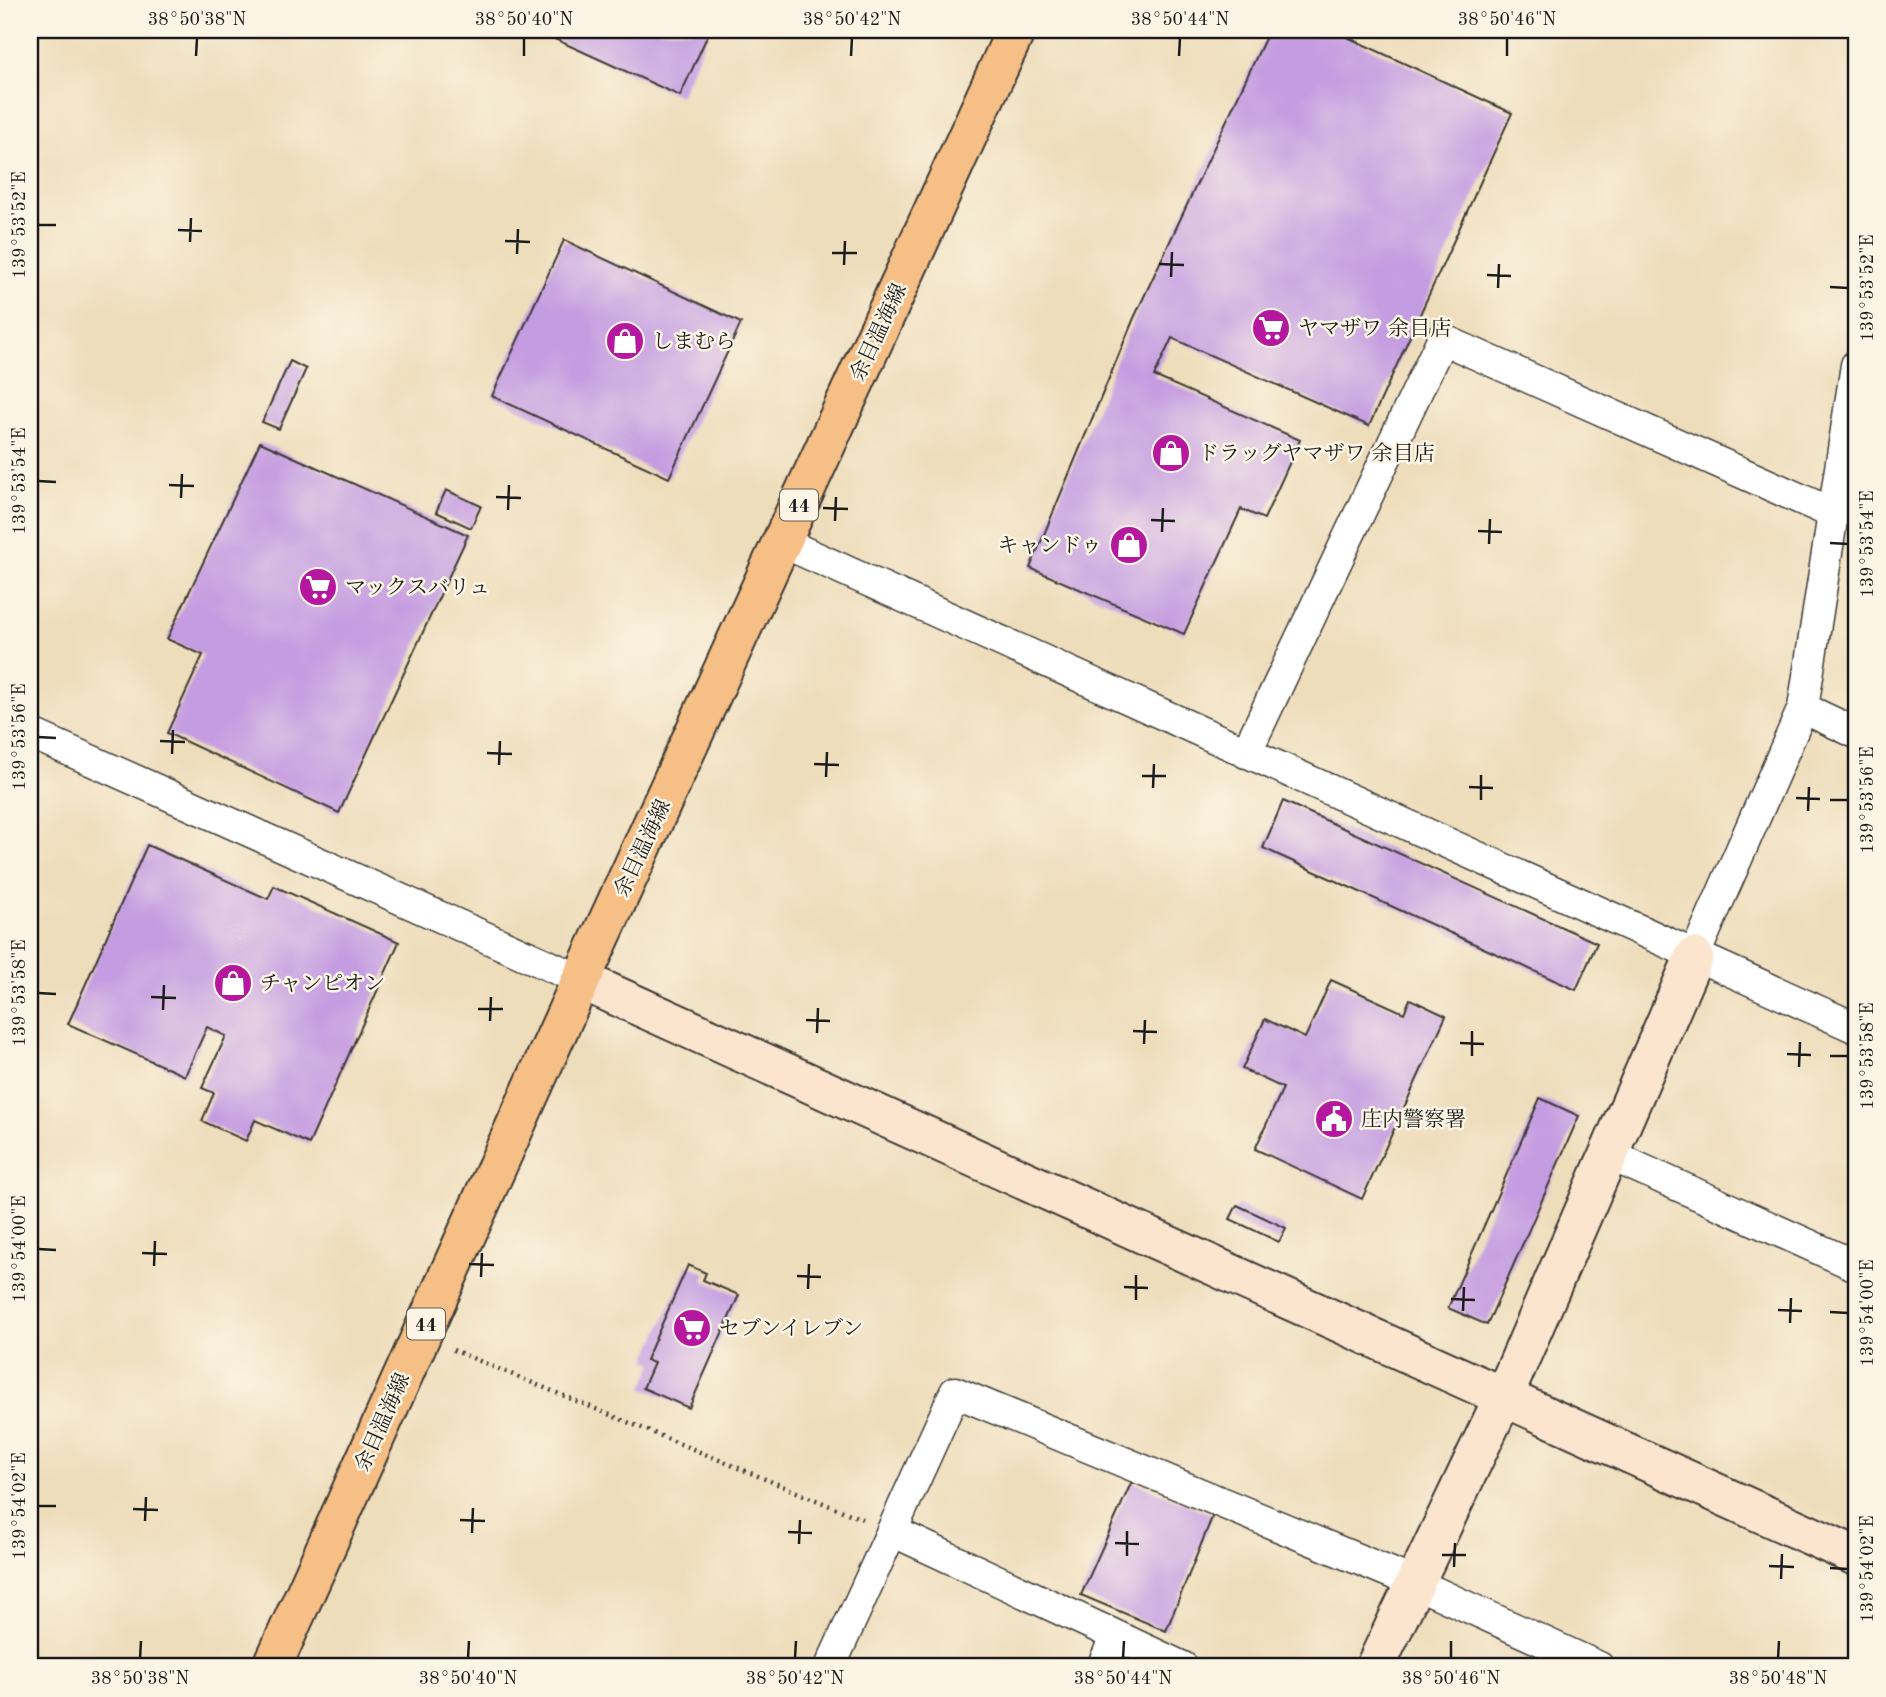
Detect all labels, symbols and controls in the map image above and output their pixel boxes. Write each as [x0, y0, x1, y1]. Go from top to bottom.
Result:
text: 38°50'38"N [148, 11, 246, 29]
text: 38°50'40"N [475, 11, 573, 29]
text: 38°50'42"N [803, 11, 901, 29]
text: 38°50'44"N [1131, 11, 1229, 29]
text: 38°50'46"N [1458, 11, 1556, 29]
text: 139°53'52"E [11, 171, 29, 279]
text: 139°53'52"E [1859, 234, 1877, 342]
street label: 余目温海線 [846, 280, 911, 385]
supermarket icon: ヤマザワ 余目店 [1250, 307, 1292, 349]
place label: ヤマザワ 余目店 [1298, 317, 1451, 340]
shop icon: しまむら [604, 320, 646, 362]
place label: しまむら [652, 331, 736, 353]
text: 139°53'54"E [11, 427, 29, 535]
shop icon: ドラッグヤマザワ 余目店 [1150, 432, 1192, 474]
place label: ドラッグヤマザワ 余目店 [1198, 442, 1434, 465]
road number: 44 [780, 490, 818, 520]
text: 139°53'54"E [1859, 490, 1877, 598]
shop icon: キャンドゥ [1108, 524, 1150, 566]
place label: キャンドゥ [998, 536, 1102, 557]
supermarket icon: マックスバリュ [297, 566, 339, 608]
place label: マックスバリュ [345, 577, 490, 599]
text: 139°53'56"E [11, 683, 29, 791]
text: 139°53'56"E [1859, 746, 1877, 854]
street label: 余目温海線 [610, 796, 675, 901]
text: 139°53'58"E [11, 939, 29, 1047]
shop icon: チャンピオン [212, 962, 254, 1004]
place label: チャンピオン [260, 973, 385, 995]
text: 139°53'58"E [1859, 1002, 1877, 1110]
public building icon: 庄内警察署 [1313, 1098, 1355, 1140]
place label: 庄内警察署 [1361, 1108, 1466, 1131]
text: 139°54'00"E [11, 1195, 29, 1303]
text: 139°54'00"E [1859, 1259, 1877, 1367]
supermarket icon: セブンイレブン [671, 1307, 713, 1349]
road number: 44 [407, 1308, 445, 1340]
place label: セブンイレブン [719, 1317, 863, 1340]
street label: 余目温海線 [351, 1370, 414, 1475]
text: 139°54'02"E [11, 1452, 29, 1560]
text: 139°54'02"E [1859, 1515, 1877, 1623]
text: 38°50'38"N [91, 1670, 189, 1688]
text: 38°50'40"N [419, 1670, 517, 1688]
text: 38°50'42"N [746, 1670, 844, 1688]
text: 38°50'44"N [1074, 1670, 1172, 1688]
text: 38°50'46"N [1402, 1670, 1500, 1688]
text: 38°50'48"N [1729, 1670, 1827, 1688]

